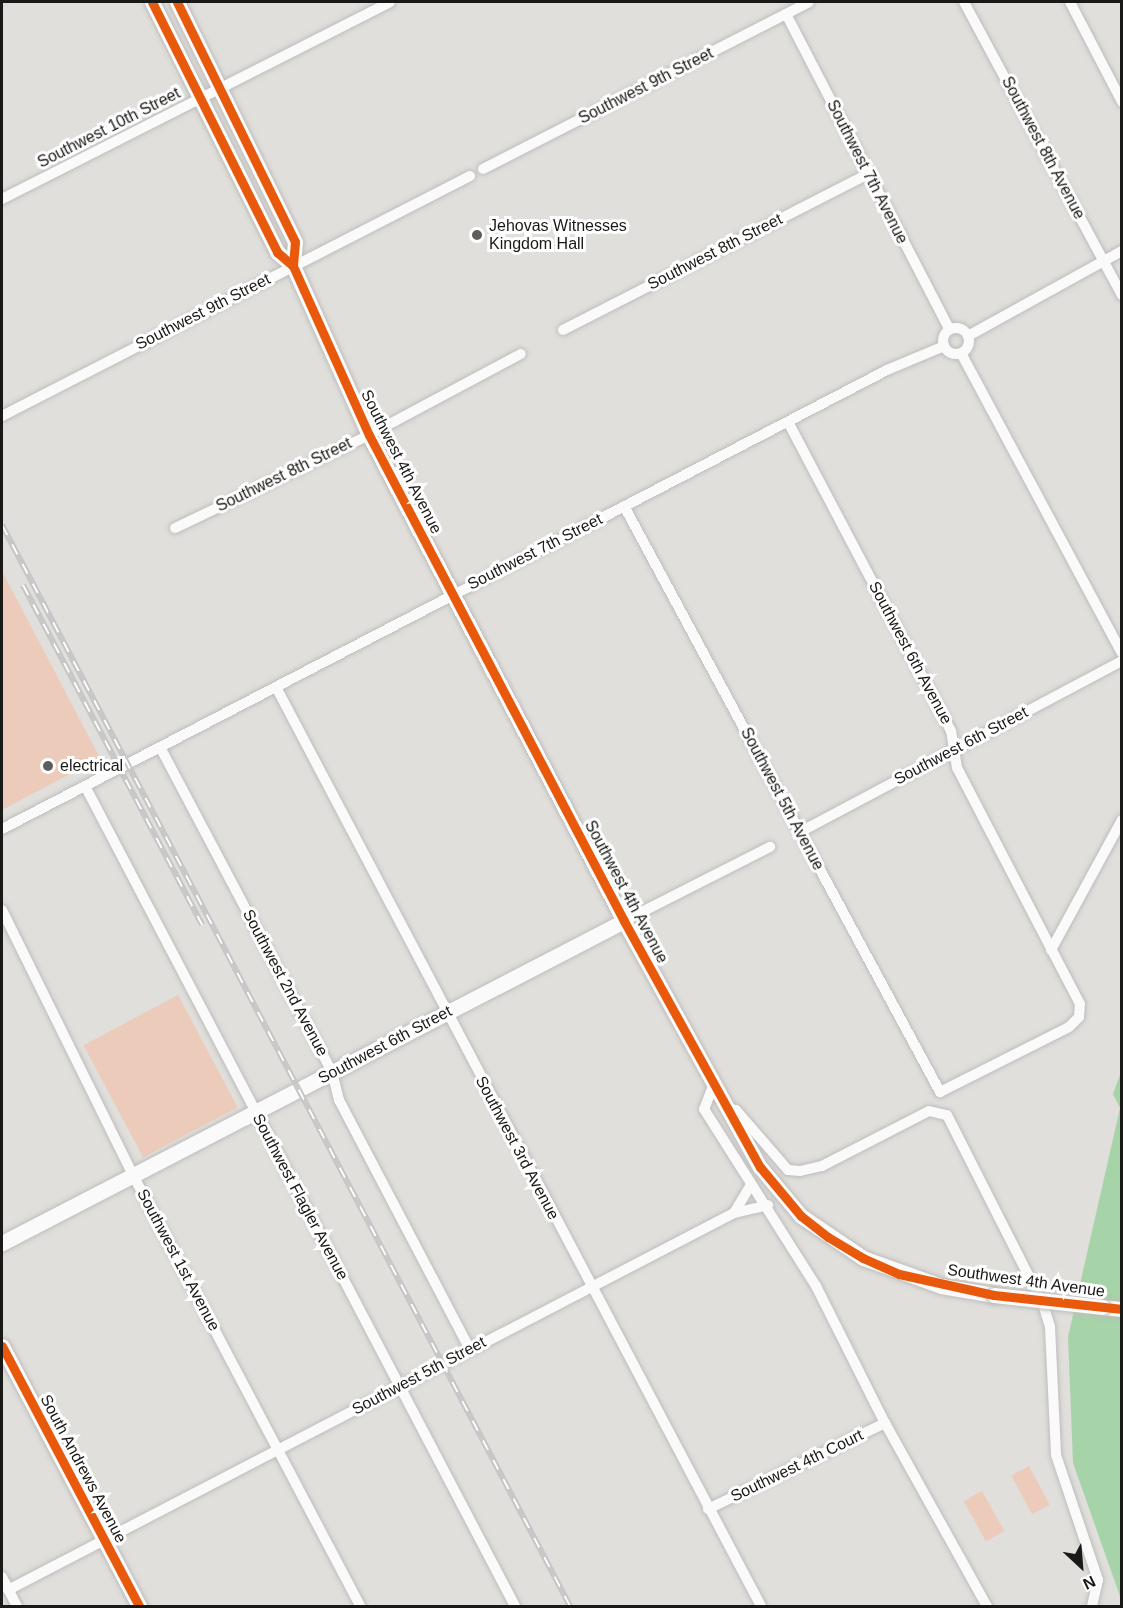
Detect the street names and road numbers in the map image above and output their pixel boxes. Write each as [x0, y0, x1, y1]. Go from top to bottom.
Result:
street label: Southwest 9th Street [575, 44, 717, 128]
street label: Southwest 8th Avenue [997, 73, 1089, 223]
street label: Southwest 10th Street [35, 84, 183, 172]
street label: Southwest 7th Avenue [822, 96, 912, 248]
street label: Southwest 8th Street [644, 210, 786, 294]
street label: Southwest 9th Street [132, 270, 274, 354]
street label: Southwest 4th Avenue [356, 386, 446, 538]
street label: Southwest 8th Street [213, 434, 355, 516]
street label: Southwest 7th Street [464, 510, 606, 594]
street label: Southwest 6th Avenue [864, 578, 956, 728]
street label: Southwest 6th Street [891, 703, 1031, 789]
street label: Southwest 5th Avenue [736, 724, 828, 874]
street label: Southwest 4th Avenue [580, 817, 672, 967]
street label: Southwest 2nd Avenue [238, 906, 332, 1060]
street label: Southwest 6th Street [315, 1002, 455, 1088]
street label: Southwest 3rd Avenue [471, 1073, 563, 1223]
street label: Southwest Flagler Avenue [248, 1110, 352, 1284]
street label: Southwest 1st Avenue [132, 1185, 224, 1335]
street label: Southwest 4th Avenue [946, 1260, 1106, 1302]
street label: Southwest 5th Street [349, 1333, 489, 1419]
street label: South Andrews Avenue [35, 1391, 131, 1547]
street label: Southwest 4th Court [728, 1426, 866, 1506]

